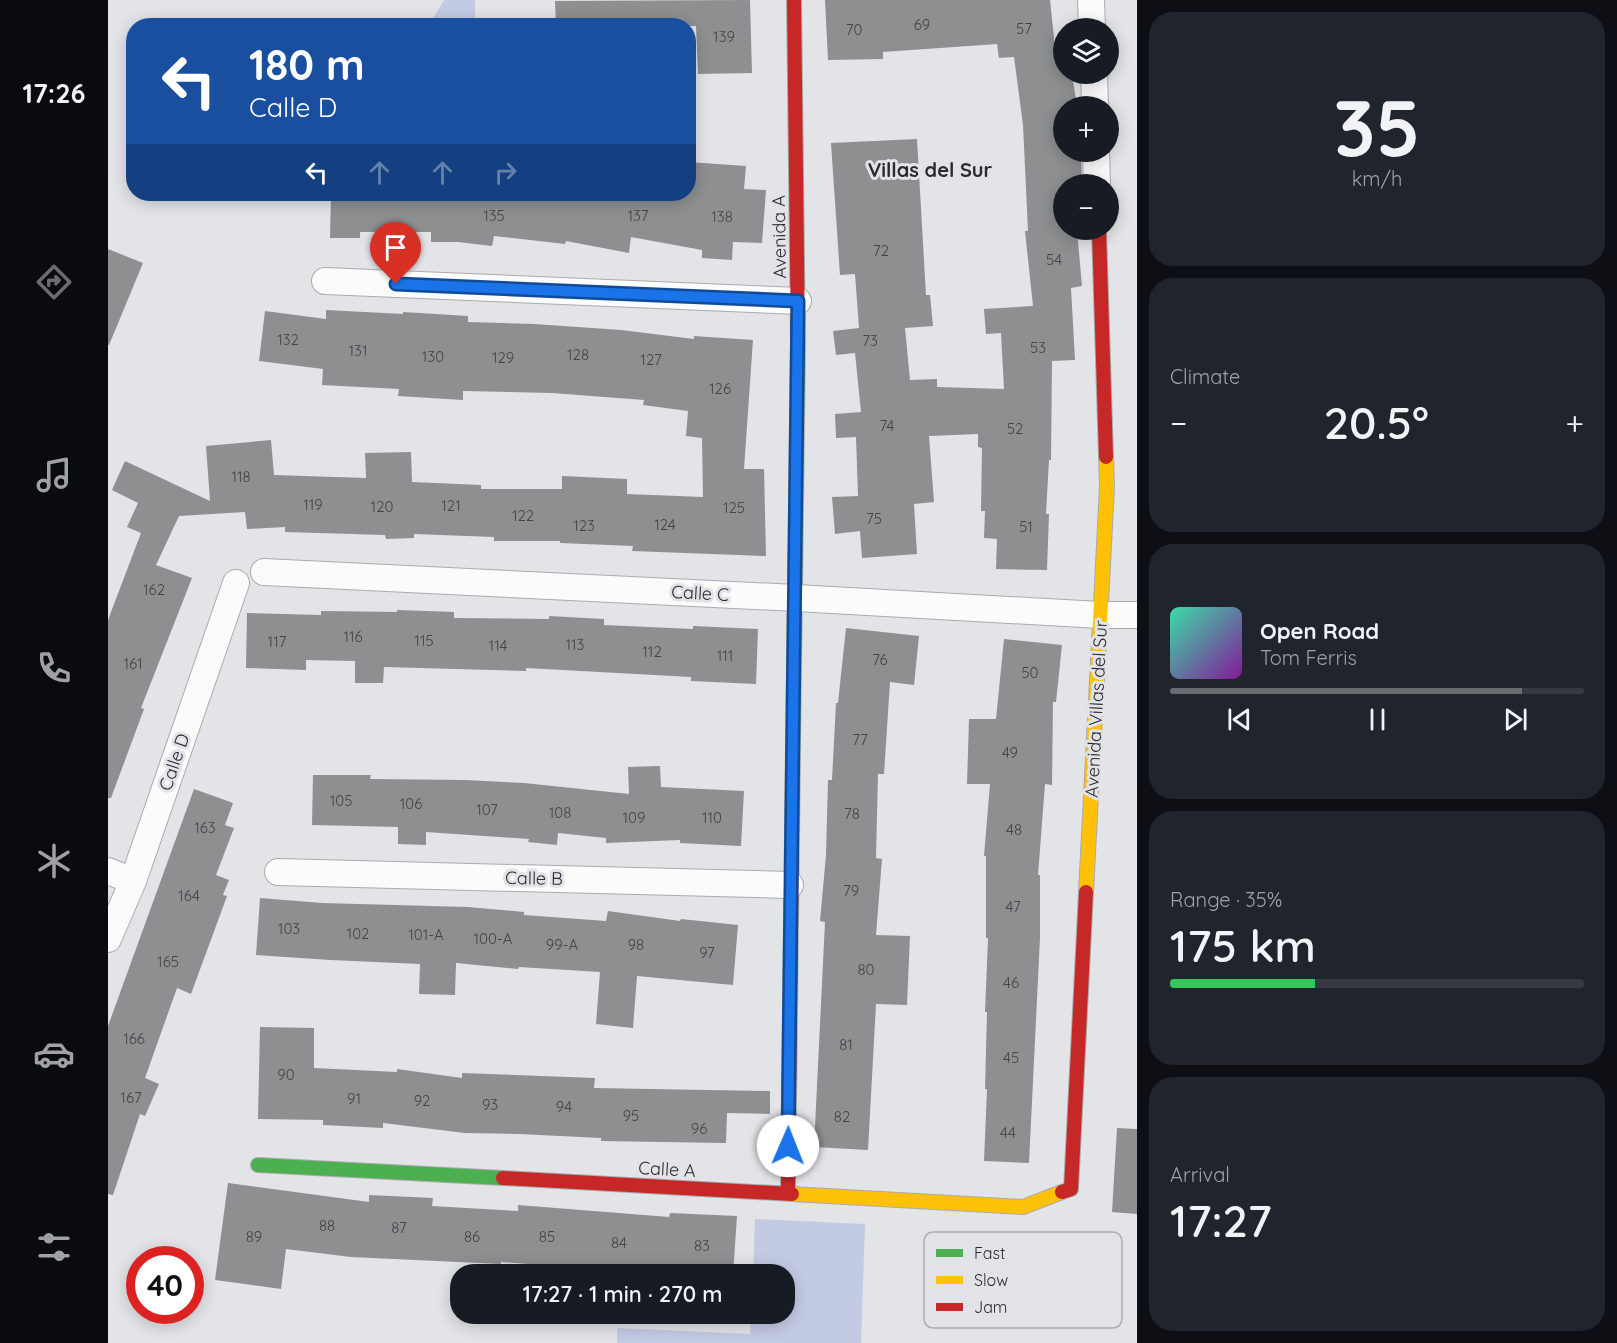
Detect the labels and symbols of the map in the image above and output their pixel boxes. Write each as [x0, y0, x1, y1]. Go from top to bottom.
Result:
house number: 69 [914, 15, 930, 34]
house number: 57 [1016, 19, 1032, 38]
house number: 70 [846, 20, 862, 39]
house number: 139 [713, 27, 735, 46]
district label: Villas del Sur [868, 157, 993, 182]
street label: Avenida A [767, 195, 791, 279]
house number: 135 [483, 206, 505, 225]
house number: 137 [627, 206, 649, 225]
house number: 138 [711, 207, 733, 226]
pin [370, 222, 421, 284]
house number: 72 [873, 241, 889, 260]
house number: 54 [1046, 250, 1062, 269]
house number: 132 [277, 330, 299, 349]
house number: 73 [862, 331, 878, 350]
house number: 53 [1030, 338, 1046, 357]
house number: 131 [349, 341, 367, 360]
house number: 128 [567, 345, 589, 364]
house number: 130 [422, 347, 444, 366]
house number: 129 [492, 348, 514, 367]
house number: 127 [640, 350, 662, 369]
house number: 126 [709, 379, 731, 398]
house number: 74 [879, 416, 895, 435]
house number: 52 [1007, 419, 1023, 438]
house number: 118 [231, 467, 251, 486]
house number: 119 [303, 495, 323, 514]
house number: 121 [441, 496, 461, 515]
house number: 120 [371, 497, 393, 516]
house number: 125 [723, 498, 745, 517]
house number: 122 [512, 506, 534, 525]
house number: 75 [866, 509, 882, 528]
house number: 124 [654, 515, 676, 534]
house number: 123 [573, 516, 595, 535]
house number: 51 [1019, 517, 1033, 536]
house number: 162 [143, 580, 165, 599]
street label: Calle C [671, 580, 730, 606]
street label: Avenida Villas del Sur [1080, 620, 1112, 798]
house number: 116 [343, 627, 363, 646]
house number: 115 [414, 631, 434, 650]
house number: 117 [268, 632, 287, 651]
house number: 113 [566, 635, 585, 654]
house number: 114 [489, 636, 507, 655]
house number: 112 [642, 642, 662, 661]
house number: 111 [717, 646, 733, 665]
house number: 76 [872, 650, 888, 669]
house number: 161 [123, 654, 143, 673]
house number: 50 [1021, 663, 1039, 682]
street label: Calle D [154, 730, 194, 794]
house number: 77 [852, 730, 868, 749]
house number: 49 [1002, 743, 1018, 762]
house number: 105 [330, 791, 352, 810]
house number: 106 [400, 794, 422, 813]
house number: 107 [476, 800, 498, 819]
house number: 108 [549, 803, 571, 822]
house number: 78 [844, 804, 860, 823]
house number: 109 [623, 808, 645, 827]
house number: 110 [702, 808, 722, 827]
house number: 163 [194, 818, 216, 837]
house number: 48 [1006, 820, 1022, 839]
street label: Calle B [505, 866, 563, 890]
house number: 79 [843, 881, 859, 900]
house number: 164 [178, 886, 200, 905]
house number: 47 [1005, 897, 1021, 916]
house number: 103 [278, 919, 300, 938]
house number: 102 [347, 924, 369, 943]
house number: 101-A [408, 925, 444, 944]
house number: 100-A [474, 929, 513, 948]
house number: 99-A [546, 935, 578, 954]
house number: 98 [628, 935, 644, 954]
house number: 97 [699, 943, 715, 962]
house number: 165 [157, 952, 179, 971]
house number: 80 [857, 960, 875, 979]
house number: 46 [1003, 973, 1019, 992]
house number: 166 [123, 1029, 145, 1048]
house number: 81 [839, 1035, 853, 1054]
house number: 45 [1003, 1048, 1019, 1067]
house number: 90 [277, 1065, 295, 1084]
house number: 167 [120, 1088, 142, 1107]
house number: 91 [347, 1089, 361, 1108]
house number: 92 [414, 1091, 430, 1110]
house number: 93 [482, 1095, 498, 1114]
house number: 94 [556, 1097, 572, 1116]
house number: 95 [623, 1106, 639, 1125]
house number: 82 [834, 1107, 850, 1126]
position arrow [756, 1114, 820, 1178]
house number: 96 [691, 1119, 707, 1138]
house number: 44 [1000, 1123, 1016, 1142]
street label: Calle A [638, 1156, 697, 1182]
house number: 88 [319, 1216, 335, 1235]
house number: 87 [391, 1218, 407, 1237]
house number: 89 [246, 1227, 262, 1246]
house number: 86 [464, 1227, 480, 1246]
house number: 85 [539, 1227, 555, 1246]
legend [924, 1232, 1122, 1328]
house number: 84 [611, 1233, 627, 1252]
house number: 83 [694, 1236, 710, 1255]
text: Fast [974, 1243, 1005, 1263]
speed limit sign: 40 [126, 1246, 204, 1324]
text: Slow [974, 1270, 1008, 1290]
text: Jam [974, 1297, 1007, 1317]

